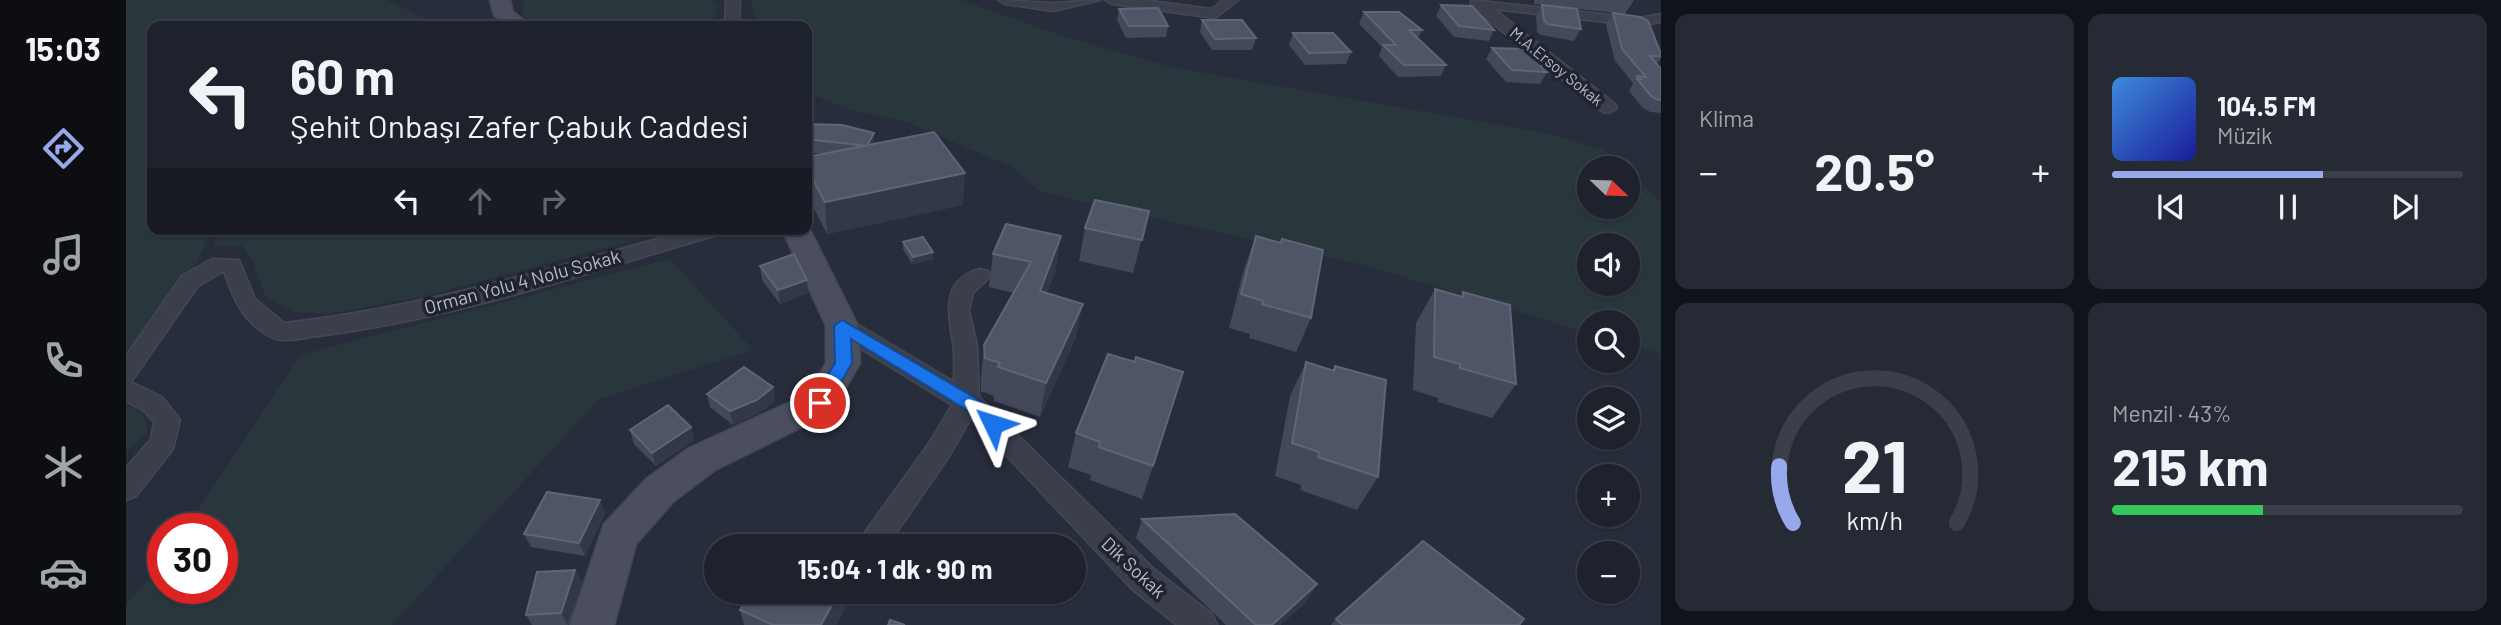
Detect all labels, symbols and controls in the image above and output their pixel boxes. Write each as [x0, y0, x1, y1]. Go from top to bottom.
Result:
street label: M.A.Ersoy Sokak [1507, 23, 1607, 109]
text: 15:03 [25, 29, 101, 67]
text: 60 m [290, 46, 395, 105]
icon: left [175, 49, 266, 140]
text: 104.5 FM [2217, 90, 2316, 121]
text: Klima [1699, 104, 1754, 132]
text: Şehit Onbaşı Zafer Çabuk Caddesi [290, 106, 748, 144]
text: Müzik [2217, 121, 2272, 149]
icon: directions [39, 124, 88, 173]
text: 20.5° [1814, 139, 1935, 201]
text: − [1699, 148, 1718, 194]
text: + [2031, 148, 2050, 194]
north arrow [1577, 156, 1640, 219]
map controls [1577, 156, 1640, 604]
icon: left [388, 182, 426, 220]
icon: ahead [461, 182, 499, 220]
icon: right [534, 182, 572, 220]
icon: previous [2152, 188, 2190, 226]
icon: pause [2269, 188, 2307, 226]
icon: next [2386, 188, 2424, 226]
icon: music [39, 230, 88, 279]
button: sound [1577, 233, 1640, 296]
street label: Orman Yolu 4 Nolu Sokak [421, 244, 623, 318]
button: search [1577, 310, 1640, 373]
icon: phone [39, 336, 88, 385]
pin [790, 373, 850, 433]
icon: arrive [801, 384, 839, 422]
position arrow [956, 387, 1030, 461]
button: layers [1577, 387, 1640, 450]
text: Menzil · 43% [2112, 399, 2232, 427]
text: 21 [1841, 420, 1908, 508]
text: 215 km [2112, 434, 2269, 496]
icon: climate [39, 442, 88, 491]
button: + [1577, 464, 1640, 527]
text: km/h [1846, 505, 1903, 535]
speed limit sign: 30 [147, 513, 238, 604]
street label: Dik Sokak [1097, 532, 1171, 602]
button: − [1577, 541, 1640, 604]
icon: car [39, 548, 88, 597]
text: 15:04 · 1 dk · 90 m [798, 553, 992, 584]

